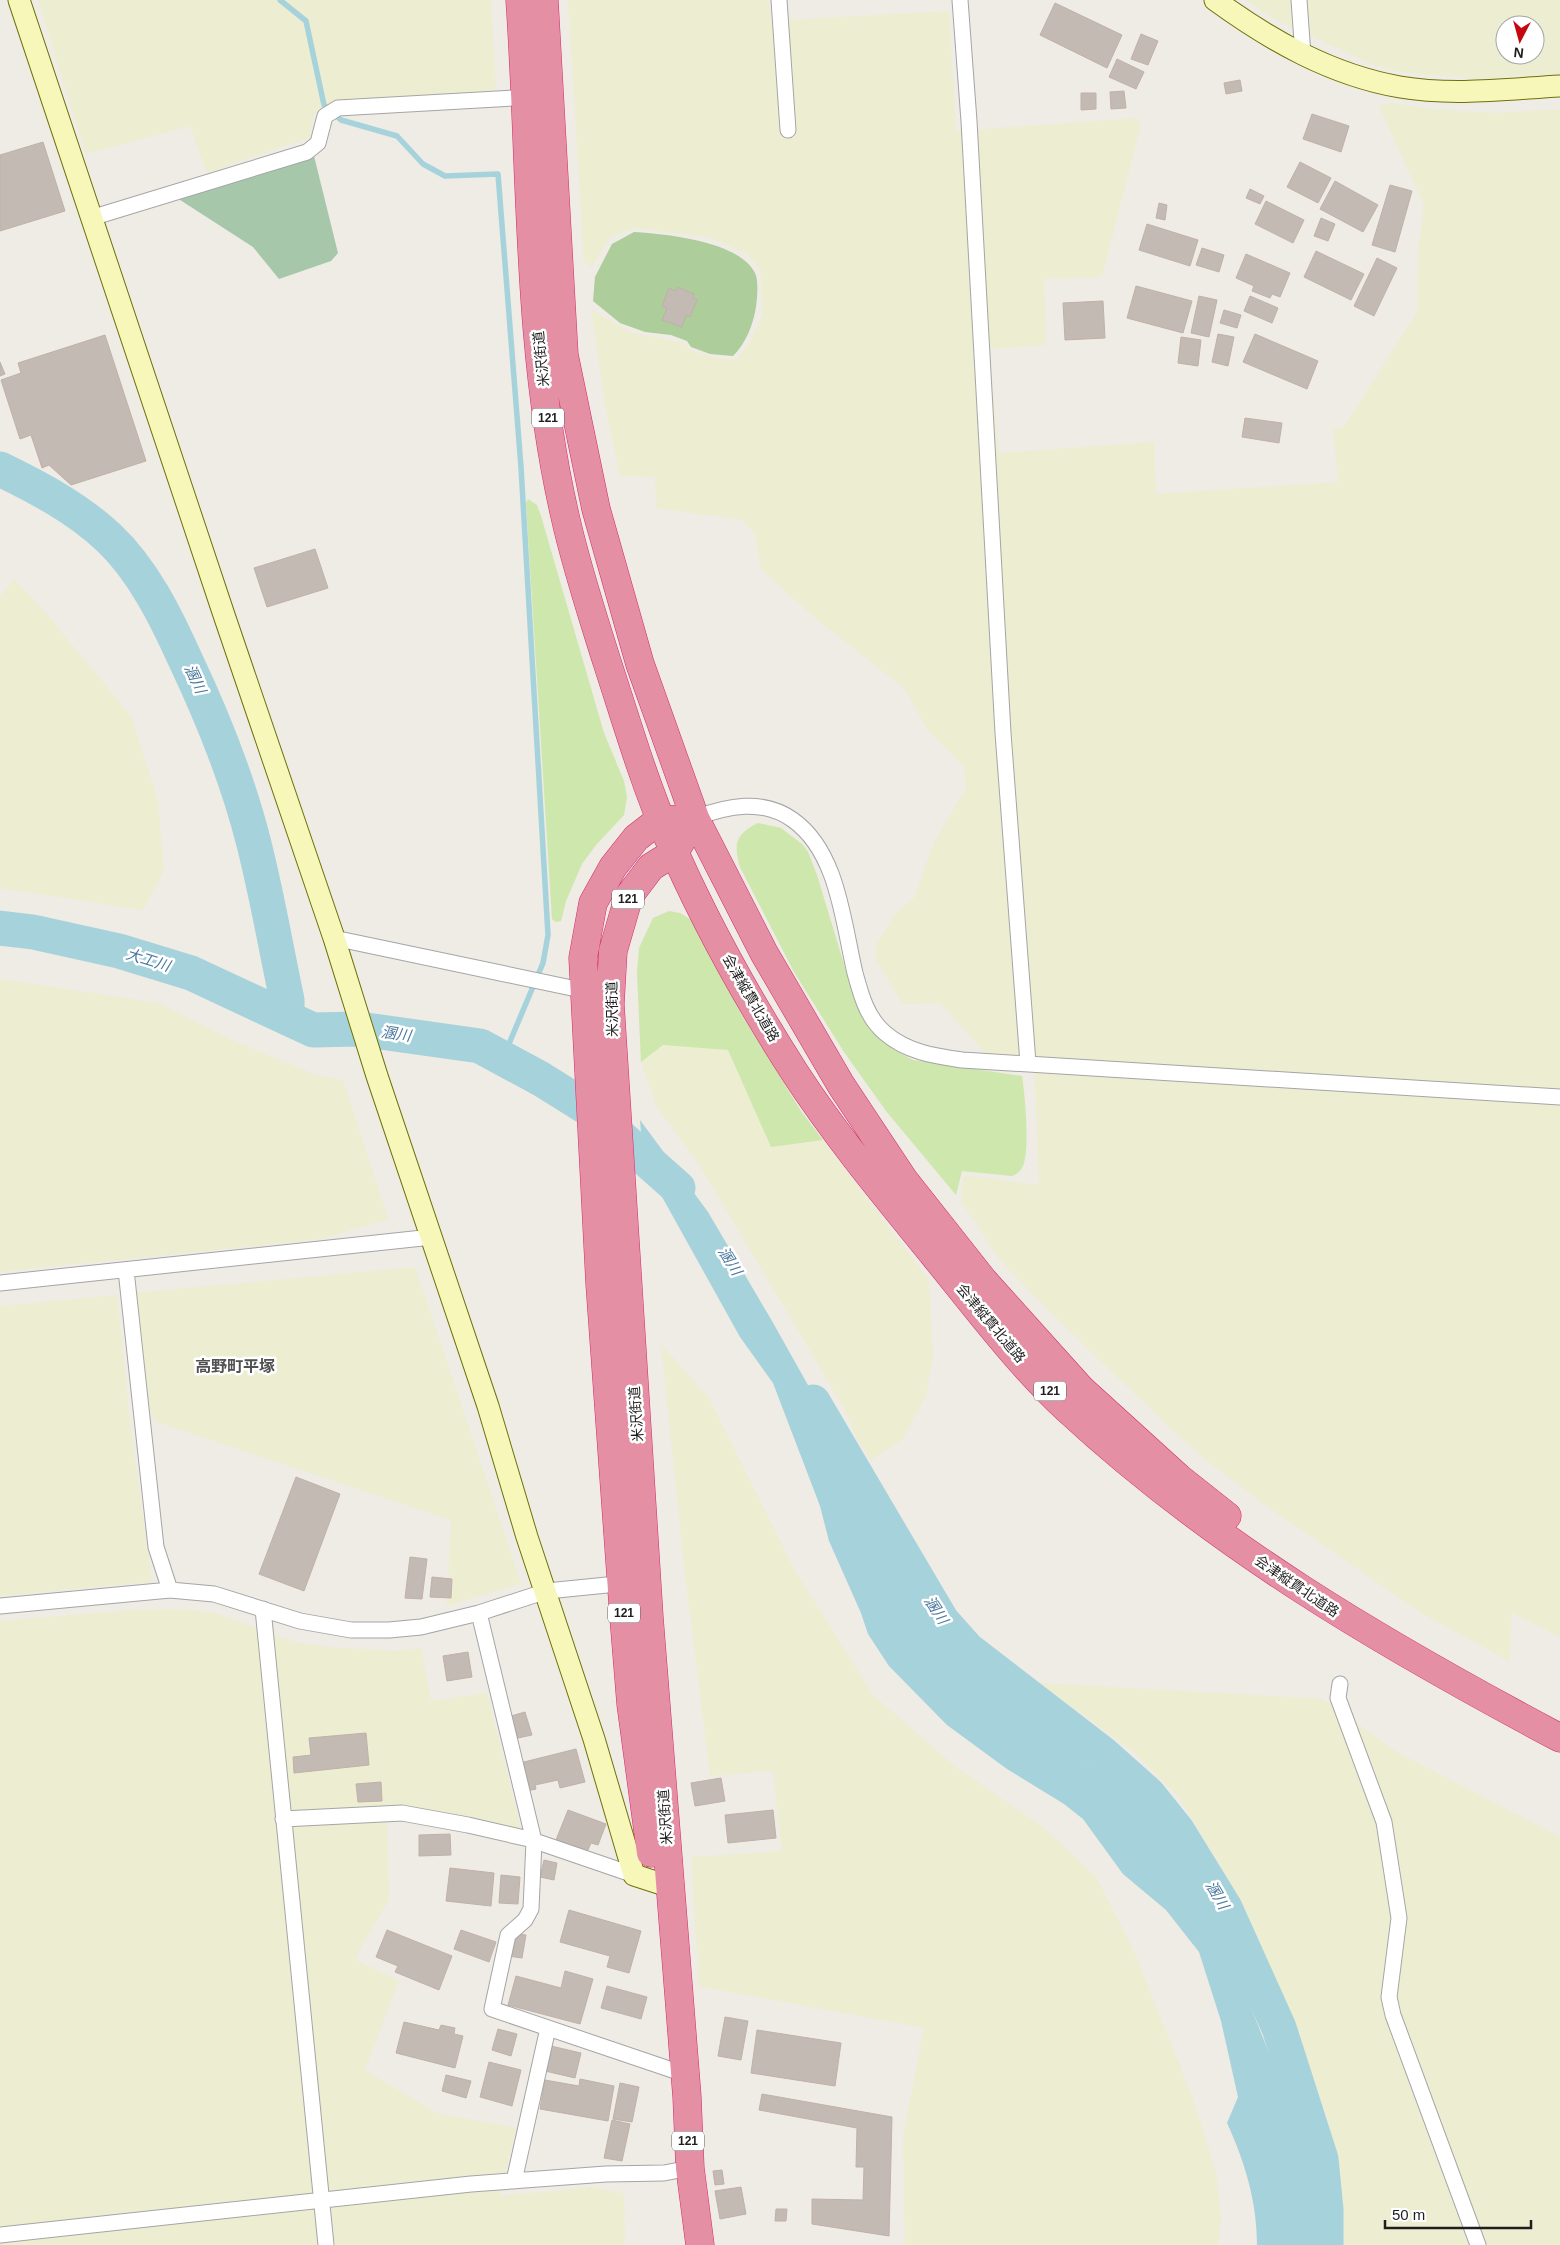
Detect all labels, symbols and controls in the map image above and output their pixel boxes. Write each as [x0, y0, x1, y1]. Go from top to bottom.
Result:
north arrow [1495, 15, 1545, 65]
text: N [1513, 44, 1525, 61]
street label: 米沢街道 [530, 330, 552, 388]
road number: 121 [532, 408, 564, 428]
water label: 溷川 [181, 662, 210, 698]
road number: 121 [612, 890, 644, 909]
water label: 大工川 [124, 945, 174, 975]
street label: 会津縦貫北道路 [720, 952, 782, 1044]
street label: 米沢街道 [604, 981, 620, 1037]
water label: 溷川 [380, 1023, 414, 1044]
water label: 溷川 [715, 1244, 747, 1280]
street label: 会津縦貫北道路 [953, 1280, 1029, 1366]
district label: 高野町平塚 [195, 1358, 275, 1375]
road number: 121 [1034, 1382, 1066, 1400]
street label: 米沢街道 [626, 1386, 646, 1442]
street label: 会津縦貫北道路 [1252, 1552, 1342, 1620]
water label: 溷川 [921, 1593, 953, 1629]
road number: 121 [608, 1604, 640, 1622]
street label: 米沢街道 [655, 1789, 675, 1845]
water label: 溷川 [1203, 1878, 1233, 1914]
road number: 121 [672, 2132, 704, 2150]
scale bar [1385, 2198, 1531, 2230]
text: 50 m [1392, 2206, 1425, 2223]

